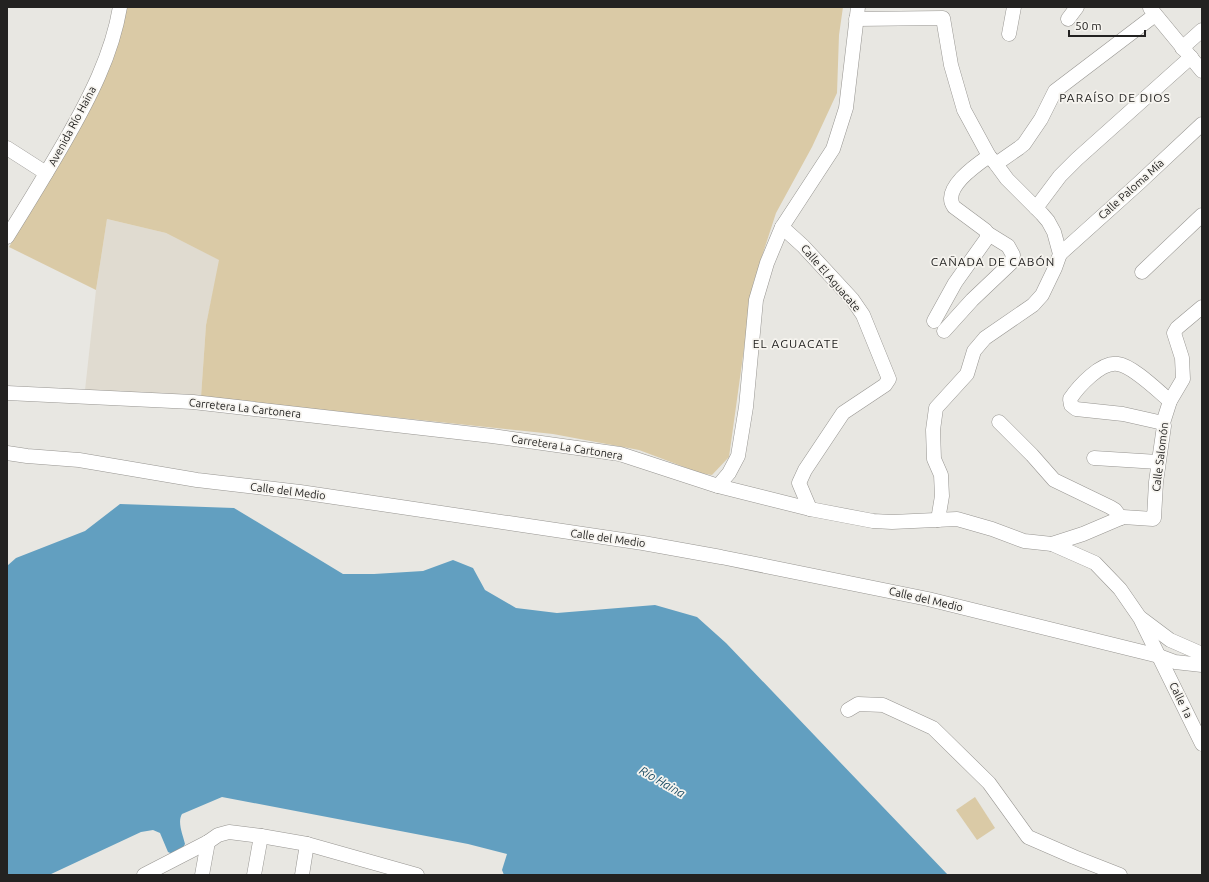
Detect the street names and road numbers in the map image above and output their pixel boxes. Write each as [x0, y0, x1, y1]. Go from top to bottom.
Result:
street label: Avenida Río Haina [46, 84, 98, 168]
street label: Calle Paloma Mía [1096, 157, 1166, 221]
street label: Calle El Aguacate [799, 242, 863, 314]
street label: Carretera La Cartonera [188, 396, 302, 420]
street label: Calle Salomón [1150, 422, 1170, 492]
street label: Carretera La Cartonera [510, 432, 624, 462]
street label: Calle del Medio [250, 480, 326, 502]
street label: Calle del Medio [570, 527, 646, 549]
street label: Calle del Medio [888, 585, 964, 613]
street label: Calle 1a [1167, 680, 1195, 720]

